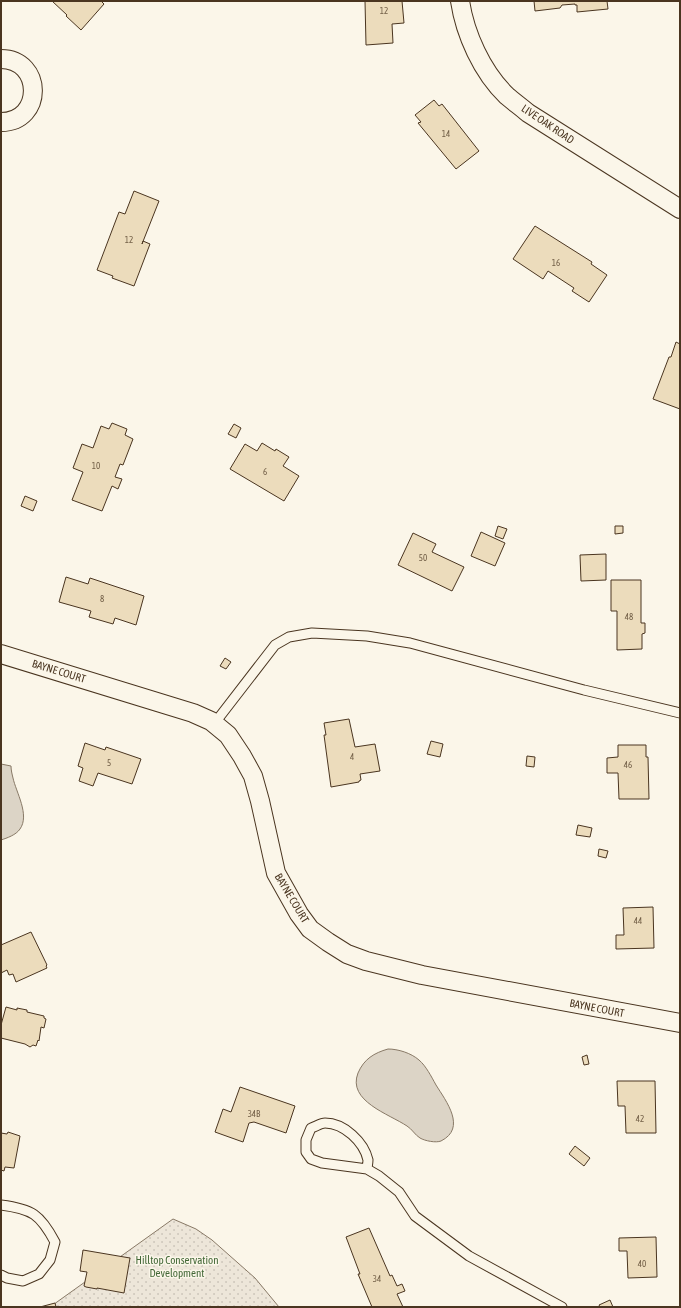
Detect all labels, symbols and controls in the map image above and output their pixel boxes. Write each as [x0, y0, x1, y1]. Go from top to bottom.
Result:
house number: 12 [380, 6, 388, 16]
street label: LIVE OAK ROAD [519, 102, 577, 146]
house number: 14 [442, 129, 450, 139]
house number: 12 [125, 235, 133, 245]
house number: 16 [552, 258, 560, 268]
house number: 10 [92, 461, 100, 471]
house number: 6 [263, 467, 267, 477]
house number: 50 [419, 553, 427, 563]
house number: 8 [100, 594, 104, 604]
house number: 48 [625, 612, 633, 622]
street label: BAYNE COURT [31, 657, 88, 685]
house number: 4 [350, 752, 354, 762]
house number: 5 [107, 758, 111, 768]
house number: 46 [624, 760, 632, 770]
street label: BAYNE COURT [273, 871, 312, 925]
house number: 44 [634, 916, 642, 926]
street label: BAYNE COURT [569, 997, 626, 1019]
house number: 34B [248, 1109, 261, 1119]
house number: 42 [636, 1114, 644, 1124]
park label: Hilltop Conservation Development [135, 1254, 219, 1279]
house number: 40 [638, 1259, 646, 1269]
house number: 34 [373, 1274, 381, 1284]

